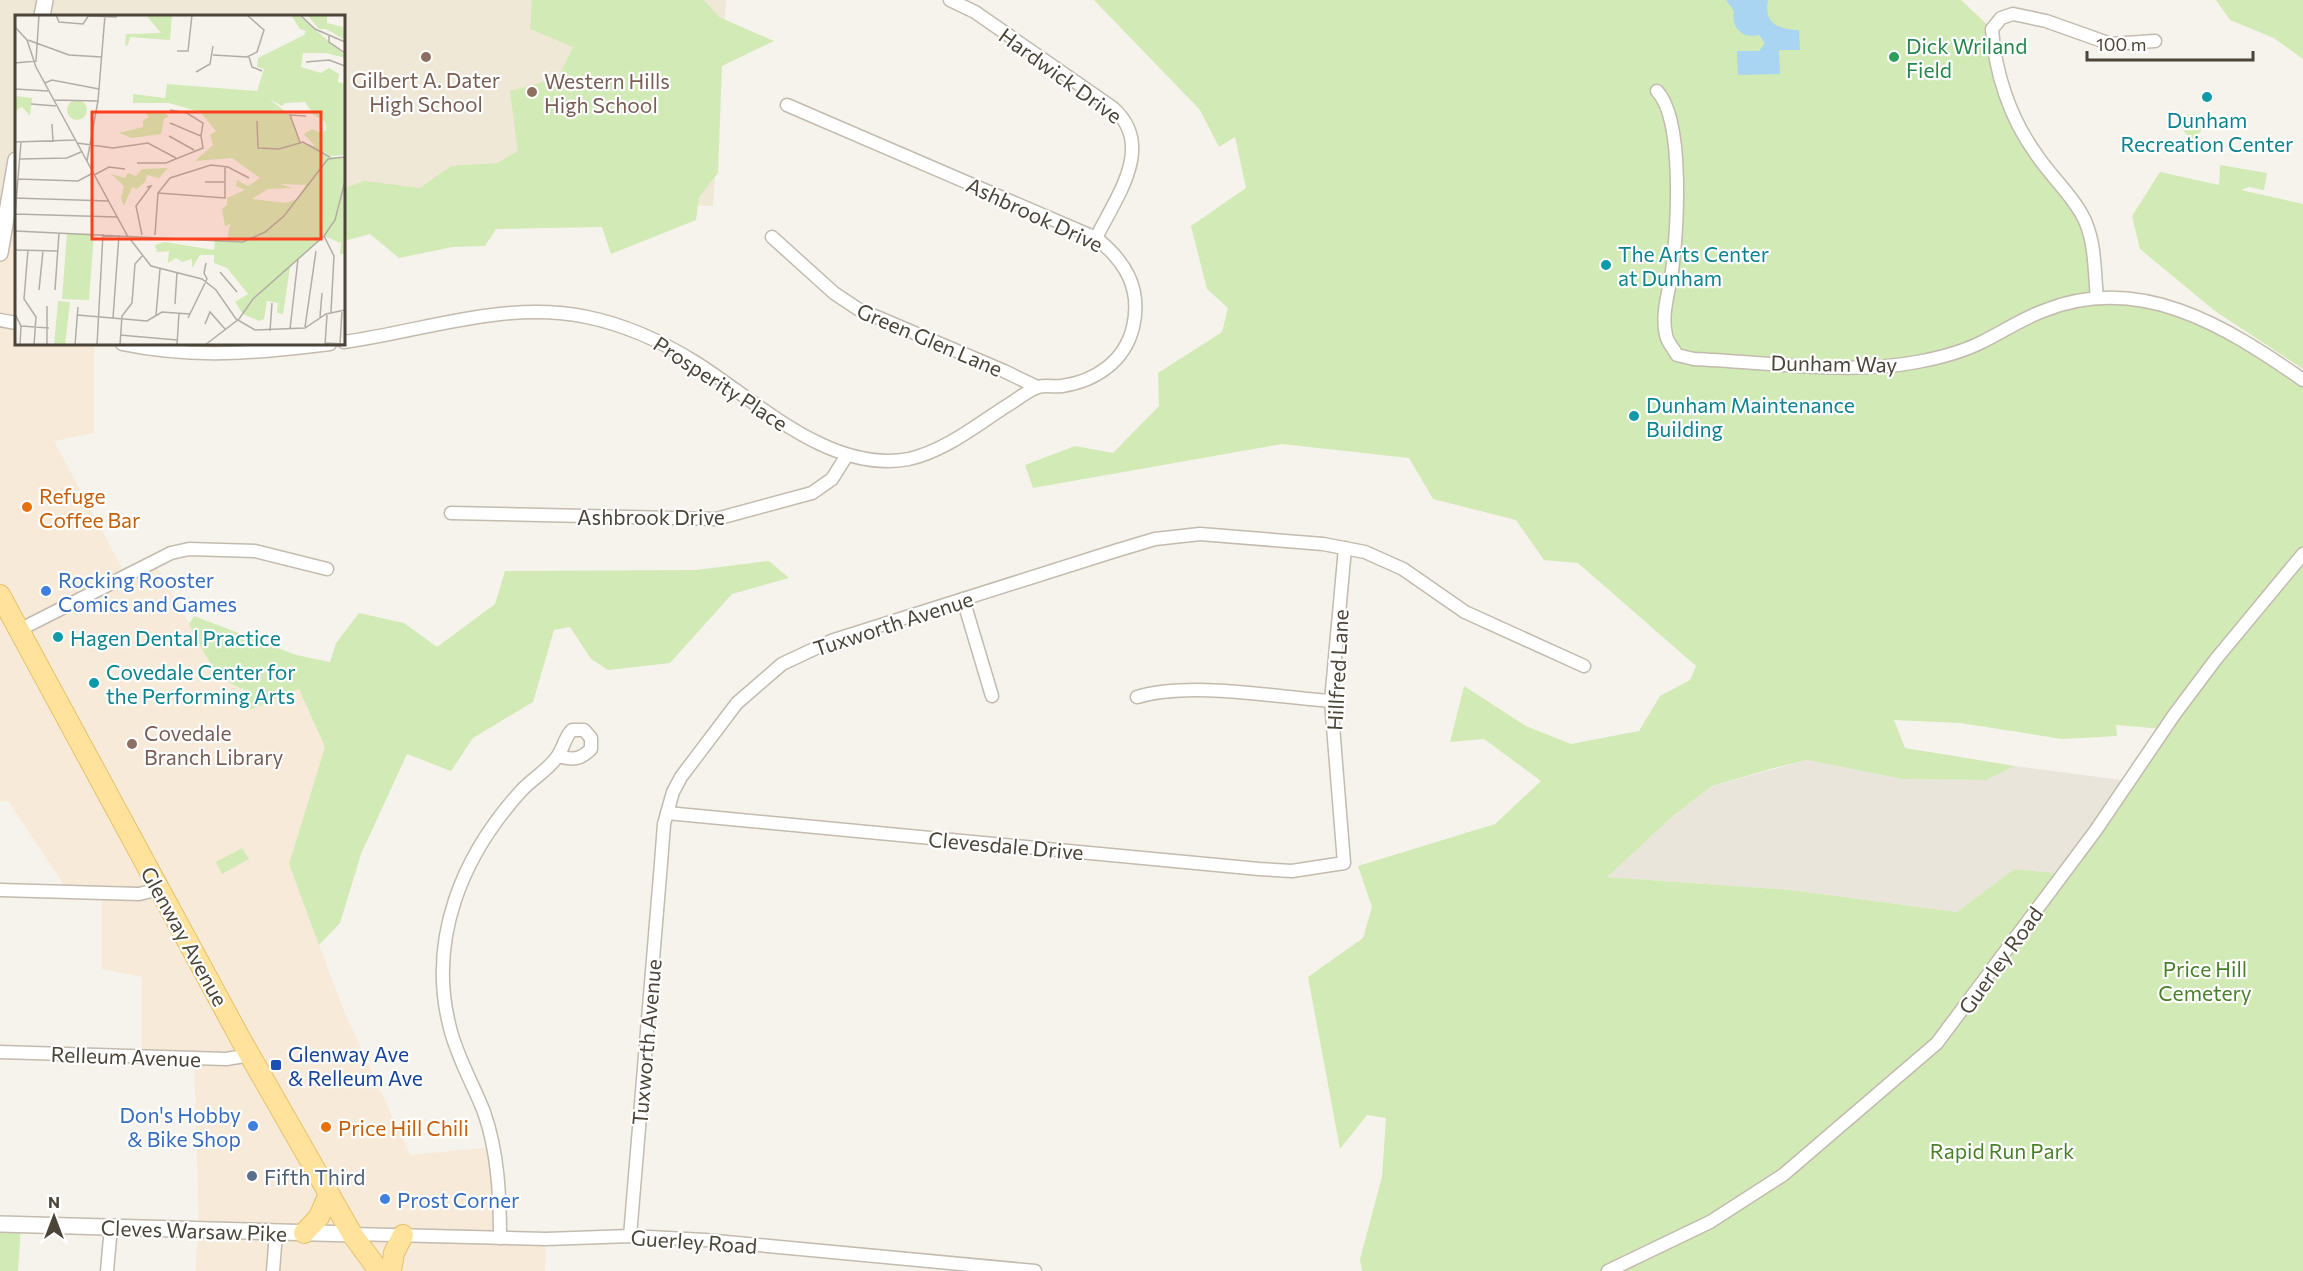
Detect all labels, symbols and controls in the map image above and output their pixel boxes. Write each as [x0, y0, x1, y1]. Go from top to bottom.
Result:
inset map [15, 15, 345, 345]
street label: Hardwick Drive [995, 22, 1127, 128]
scale bar [2087, 24, 2254, 62]
place label: Dick Wriland Field [1906, 33, 2027, 82]
text: 100 m [2096, 33, 2146, 55]
marker: Gilbert A. Dater High School [419, 50, 433, 64]
marker: Dick Wriland Field [1887, 50, 1901, 64]
place label: Gilbert A. Dater High School [352, 67, 500, 116]
place label: Western Hills High School [544, 68, 670, 117]
marker: Western Hills High School [525, 85, 539, 99]
marker: Dunham Recreation Center [2200, 90, 2214, 104]
place label: Dunham Recreation Center [2121, 107, 2293, 156]
street label: Ashbrook Drive [963, 171, 1107, 257]
place label: The Arts Center at Dunham [1618, 241, 1769, 290]
marker: The Arts Center at Dunham [1599, 258, 1613, 272]
street label: Green Glen Lane [853, 297, 1007, 381]
street label: Prosperity Place [649, 330, 793, 436]
street label: Dunham Way [1771, 349, 1898, 377]
place label: Dunham Maintenance Building [1646, 392, 1855, 441]
marker: Dunham Maintenance Building [1627, 409, 1641, 423]
place label: Refuge Coffee Bar [39, 483, 141, 532]
marker: Refuge Coffee Bar [20, 500, 34, 514]
street label: Ashbrook Drive [577, 504, 725, 529]
place label: Rocking Rooster Comics and Games [58, 567, 237, 616]
marker: Rocking Rooster Comics and Games [39, 584, 53, 598]
street label: Tuxworth Avenue [810, 585, 976, 661]
street label: Hillfred Lane [1321, 609, 1353, 731]
place label: Hagen Dental Practice [70, 625, 281, 650]
marker: Hagen Dental Practice [51, 630, 65, 644]
place label: Covedale Center for the Performing Arts [106, 659, 296, 708]
marker: Covedale Center for the Performing Arts [87, 676, 101, 690]
place label: Covedale Branch Library [144, 720, 284, 769]
marker: Covedale Branch Library [125, 737, 139, 751]
street label: Clevesdale Drive [927, 826, 1085, 864]
street label: Glenway Avenue [136, 862, 234, 1010]
street label: Guerley Road [1953, 901, 2047, 1019]
park label: Price Hill Cemetery [2158, 956, 2252, 1005]
street label: Tuxworth Avenue [626, 958, 666, 1126]
street label: Relleum Avenue [50, 1041, 202, 1071]
place label: Glenway Ave & Relleum Ave [288, 1041, 423, 1090]
marker: Glenway Ave & Relleum Ave [269, 1058, 283, 1072]
place label: Don's Hobby & Bike Shop [119, 1102, 241, 1151]
place label: Price Hill Chili [338, 1115, 469, 1140]
marker: Don's Hobby & Bike Shop [246, 1119, 260, 1133]
marker: Price Hill Chili [319, 1120, 333, 1134]
park label: Rapid Run Park [1930, 1138, 2074, 1163]
place label: Fifth Third [264, 1164, 365, 1189]
marker: Fifth Third [245, 1169, 259, 1183]
north arrow [24, 1187, 84, 1247]
place label: Prost Corner [397, 1187, 520, 1212]
text: N [48, 1192, 60, 1211]
marker: Prost Corner [378, 1192, 392, 1206]
street label: Cleves Warsaw Pike [100, 1214, 288, 1246]
street label: Guerley Road [630, 1224, 758, 1258]

